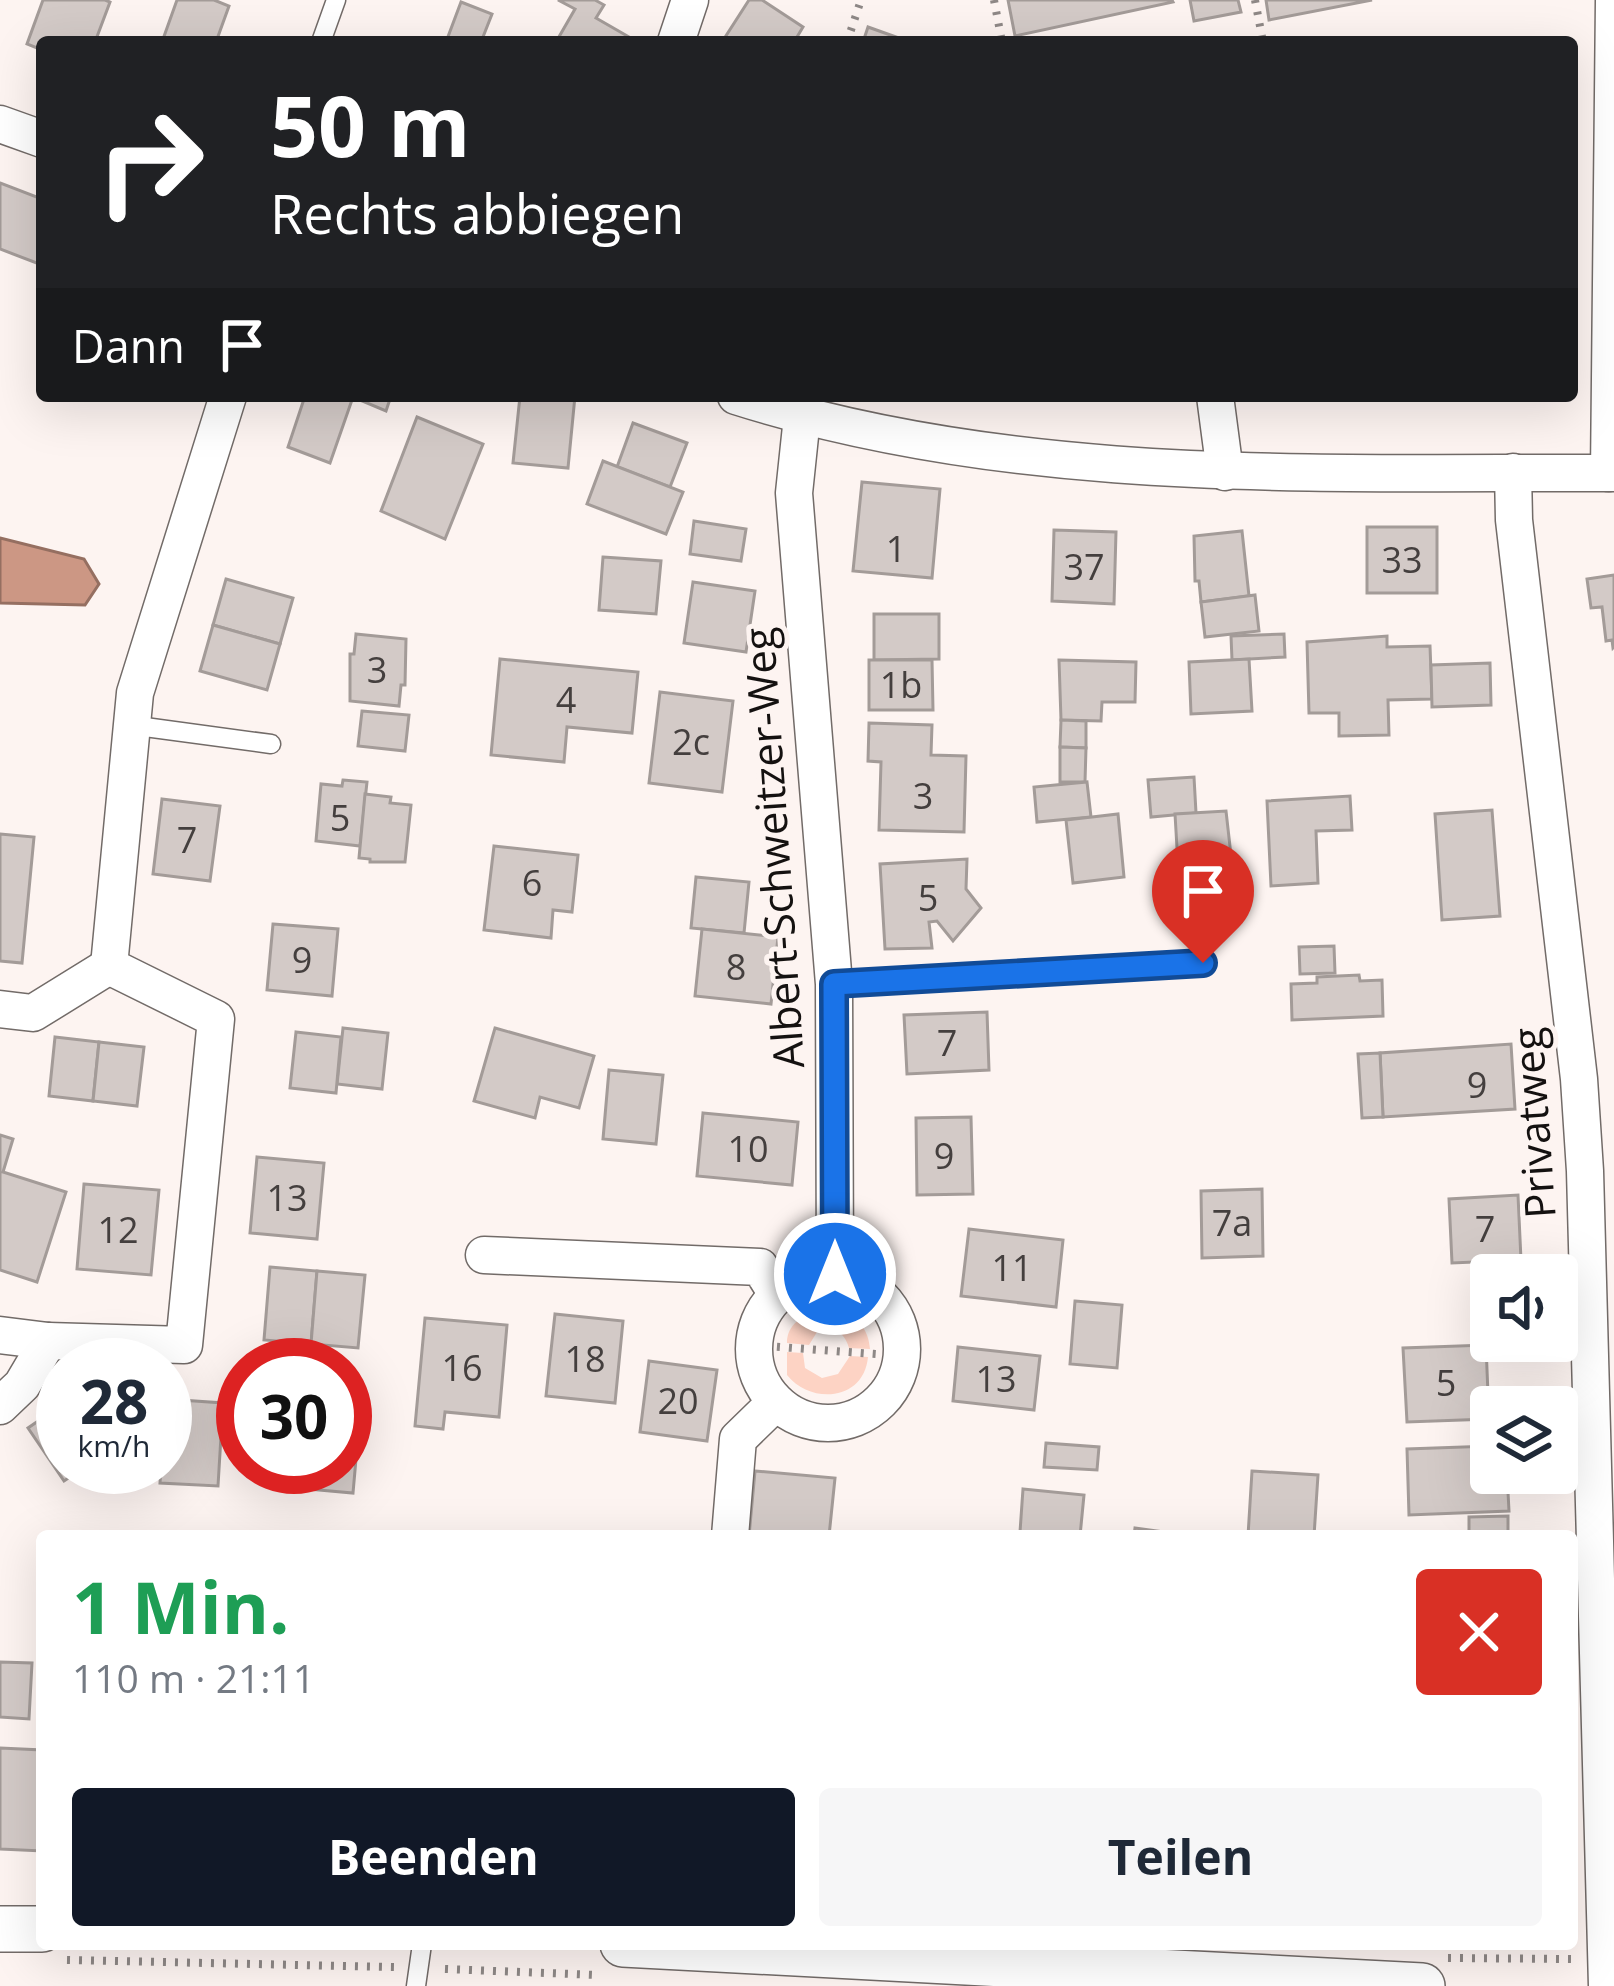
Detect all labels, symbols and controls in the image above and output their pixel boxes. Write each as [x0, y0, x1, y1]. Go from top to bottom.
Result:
text: 50 m [270, 67, 470, 182]
icon: right [72, 84, 228, 240]
text: Rechts abbiegen [270, 176, 684, 250]
icon: arrive [209, 312, 275, 378]
text: Dann [72, 315, 185, 376]
house number: 1 [886, 524, 906, 573]
house number: 33 [1381, 535, 1423, 584]
house number: 37 [1063, 542, 1105, 591]
street label: Albert-Schweitzer-Weg [729, 626, 816, 1070]
house number: 3 [367, 645, 387, 694]
house number: 1b [880, 660, 922, 709]
house number: 4 [556, 675, 576, 724]
house number: 2c [672, 717, 710, 766]
house number: 3 [913, 771, 933, 820]
house number: 5 [330, 793, 350, 842]
house number: 7 [177, 815, 197, 864]
pin [1152, 840, 1254, 963]
house number: 6 [522, 858, 542, 907]
icon: arrive [1170, 858, 1236, 924]
house number: 5 [918, 873, 938, 922]
house number: 9 [292, 935, 312, 984]
house number: 8 [726, 942, 746, 991]
house number: 7 [937, 1018, 957, 1067]
street label: Privatweg [1497, 1026, 1568, 1220]
house number: 9 [1467, 1060, 1487, 1109]
house number: 10 [727, 1124, 769, 1173]
house number: 9 [934, 1131, 954, 1180]
house number: 13 [266, 1173, 308, 1222]
house number: 7a [1212, 1198, 1252, 1247]
house number: 7 [1475, 1204, 1495, 1253]
house number: 12 [97, 1205, 139, 1254]
position arrow [772, 1211, 898, 1337]
house number: 11 [991, 1243, 1033, 1292]
map controls [1470, 1254, 1578, 1494]
button: sound [1470, 1254, 1578, 1362]
house number: 18 [564, 1334, 606, 1383]
speed limit sign: 30 [216, 1338, 372, 1494]
house number: 16 [441, 1343, 483, 1392]
house number: 13 [975, 1354, 1017, 1403]
house number: 5 [1436, 1358, 1456, 1407]
text: 28 [80, 1360, 148, 1442]
house number: 20 [657, 1376, 699, 1425]
button: layers [1470, 1386, 1578, 1494]
text: km/h [78, 1425, 150, 1466]
text: 1 Min. [72, 1557, 290, 1655]
button: close [1416, 1569, 1542, 1695]
text: 110 m · 21:11 [72, 1651, 315, 1704]
button: Beenden [72, 1788, 795, 1926]
button: Teilen [819, 1788, 1542, 1926]

